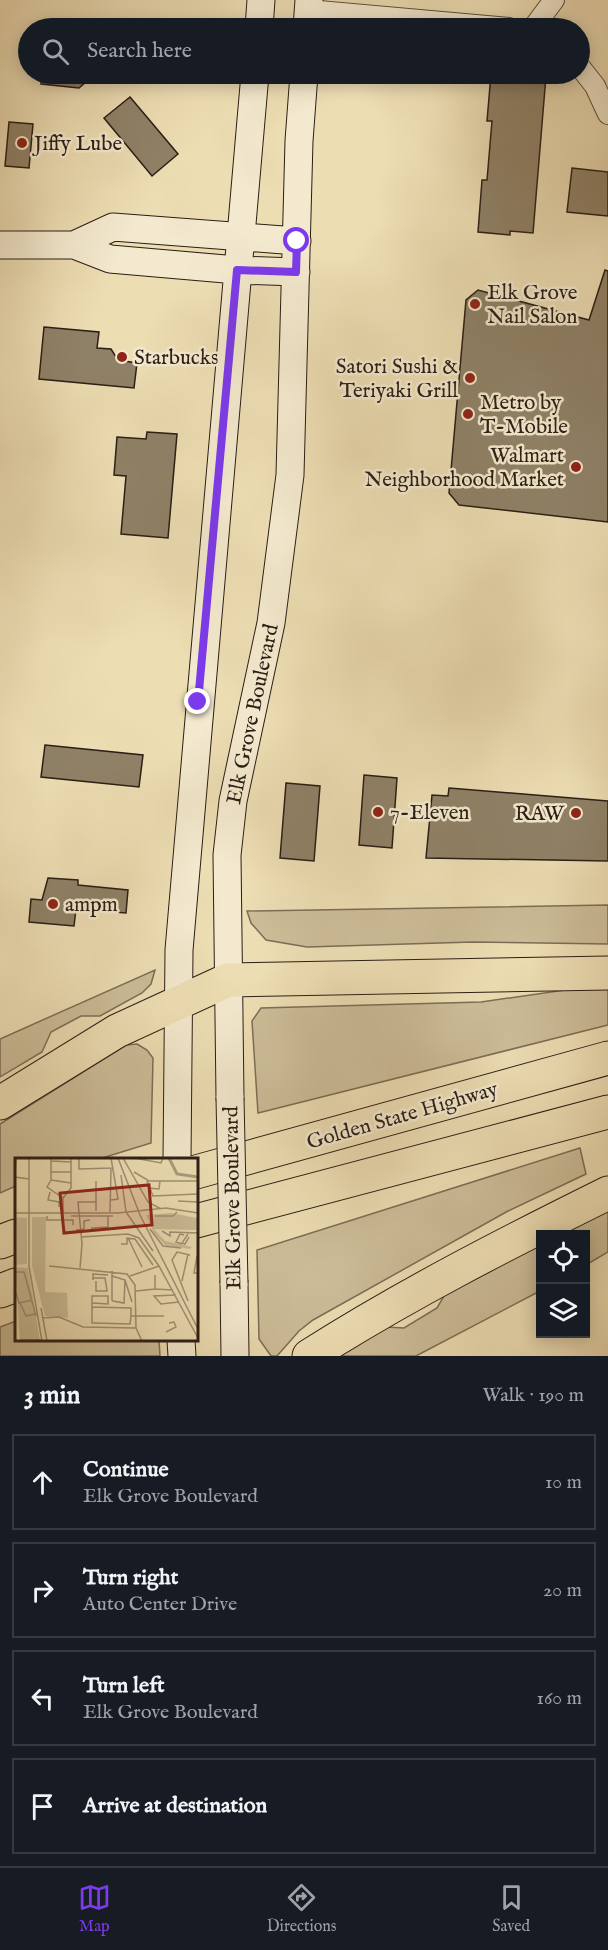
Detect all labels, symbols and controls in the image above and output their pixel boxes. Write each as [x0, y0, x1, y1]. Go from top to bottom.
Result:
search box [18, 18, 590, 84]
icon: search [39, 35, 72, 68]
text: Search here [87, 37, 192, 65]
place label: Jiffy Lube [32, 131, 122, 158]
marker: Jiffy Lube [15, 136, 29, 150]
route start [283, 227, 309, 253]
place label: Elk Grove Nail Salon [487, 280, 578, 331]
marker: Elk Grove Nail Salon [468, 297, 482, 311]
place label: Starbucks [134, 345, 218, 372]
marker: Starbucks [115, 350, 129, 364]
place label: Satori Sushi & Teriyaki Grill [336, 354, 458, 405]
marker: Satori Sushi & Teriyaki Grill [463, 371, 477, 385]
place label: Metro by T-Mobile [480, 390, 568, 441]
marker: Metro by T-Mobile [461, 407, 475, 421]
place label: Walmart Neighborhood Market [365, 443, 564, 494]
marker: Walmart Neighborhood Market [569, 460, 583, 474]
street label: Elk Grove Boulevard [221, 621, 286, 807]
route end [184, 688, 210, 714]
place label: 7-Eleven [390, 800, 469, 827]
place label: RAW [515, 801, 565, 828]
marker: 7-Eleven [371, 805, 385, 819]
marker: RAW [569, 806, 583, 820]
place label: ampm [65, 892, 118, 919]
marker: ampm [46, 897, 60, 911]
street label: Golden State Highway [304, 1076, 502, 1157]
street label: Elk Grove Boulevard [218, 1105, 249, 1290]
inset map [15, 1158, 198, 1341]
map controls [536, 1230, 590, 1338]
button: locate [536, 1230, 590, 1284]
button: layers [536, 1284, 590, 1338]
text: 3 min [24, 1379, 80, 1412]
text: Walk · 190 m [482, 1383, 584, 1408]
text: Continue [83, 1456, 169, 1484]
icon: ahead [26, 1466, 59, 1499]
text: 10 m [545, 1470, 582, 1495]
text: Elk Grove Boulevard [83, 1484, 258, 1509]
text: Turn right [83, 1564, 178, 1592]
icon: right [26, 1574, 59, 1607]
text: 20 m [543, 1578, 582, 1603]
text: Auto Center Drive [83, 1592, 237, 1617]
text: Turn left [83, 1672, 165, 1700]
icon: left [26, 1682, 59, 1715]
text: 160 m [536, 1686, 582, 1711]
text: Elk Grove Boulevard [83, 1700, 258, 1725]
icon: arrive [26, 1790, 59, 1823]
text: Arrive at destination [83, 1792, 267, 1820]
tab: Map [78, 1881, 111, 1937]
tab: Directions [267, 1881, 336, 1937]
tab: Saved [492, 1881, 530, 1937]

